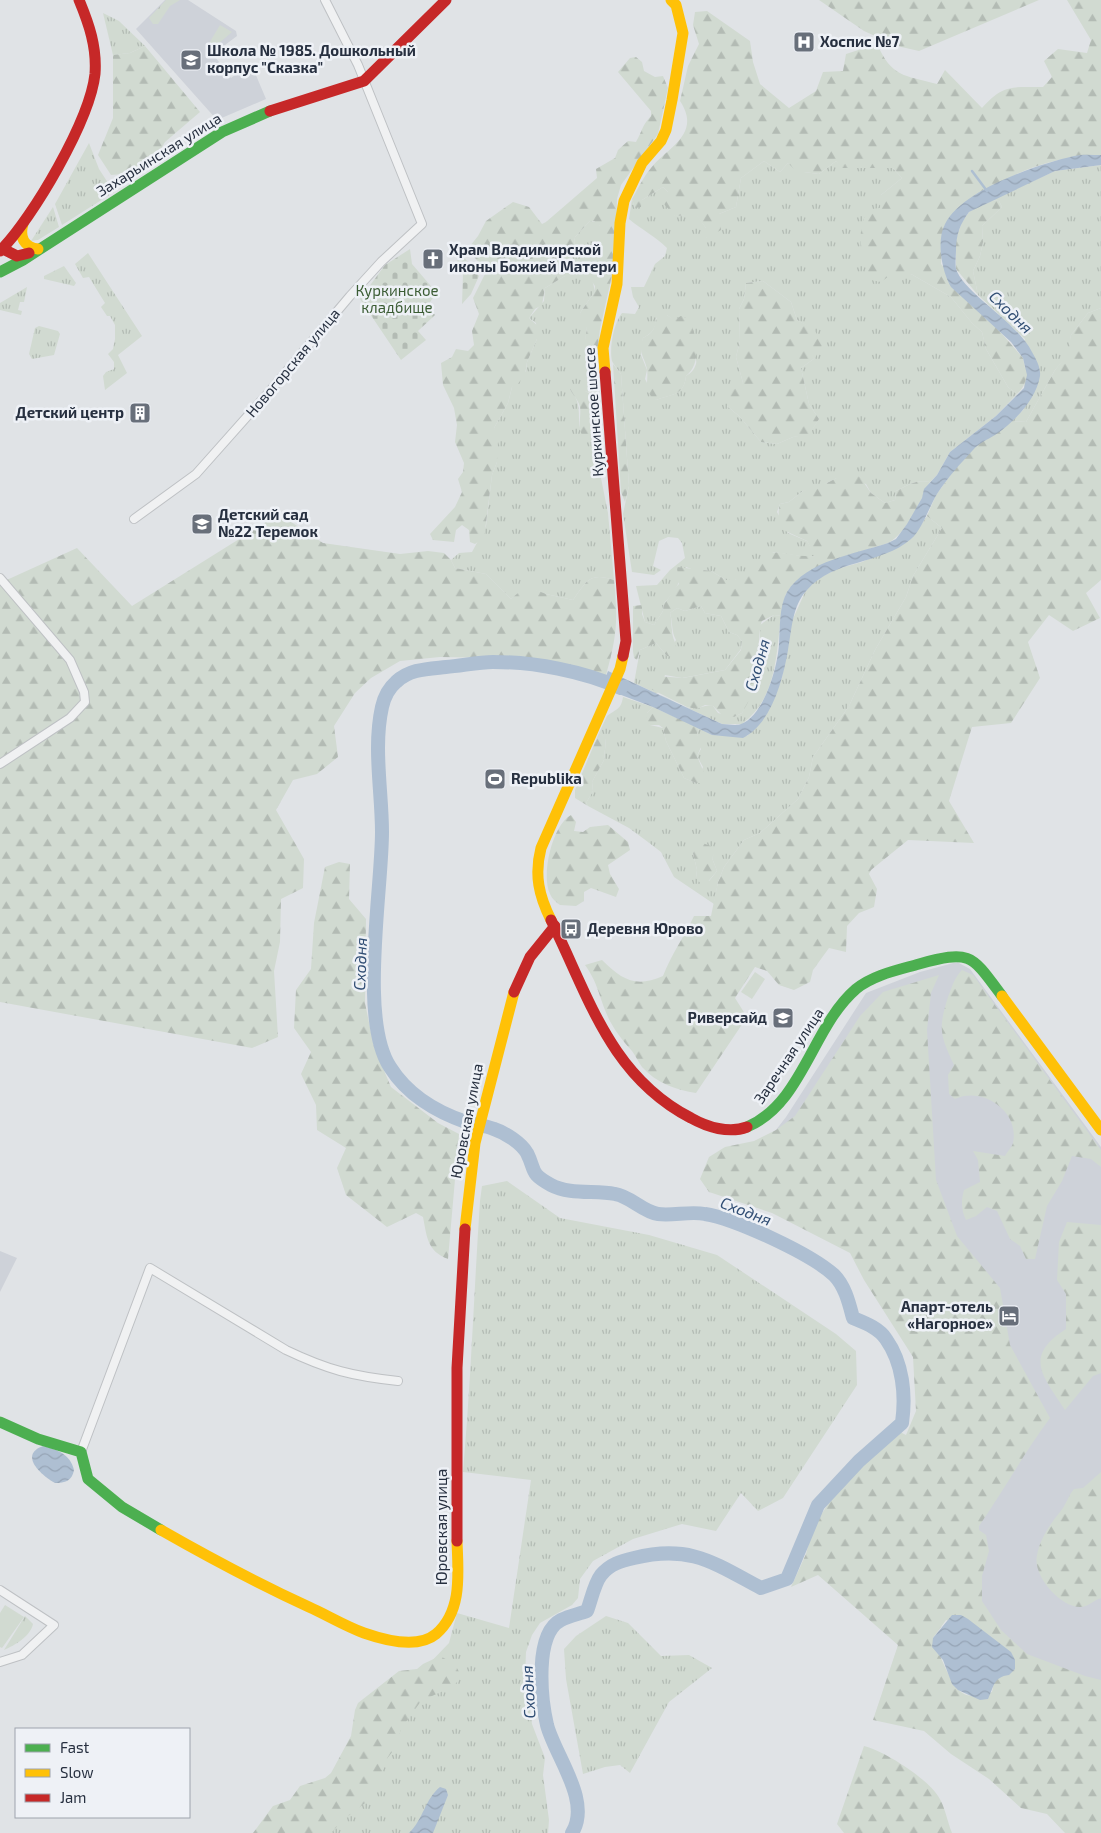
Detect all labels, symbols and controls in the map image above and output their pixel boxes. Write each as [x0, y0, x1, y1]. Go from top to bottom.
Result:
hospital icon: Хоспис №7 [792, 30, 816, 54]
place label: Хоспис №7 [820, 32, 900, 50]
place label: Школа № 1985. Дошкольный корпус "Сказка" [207, 41, 416, 76]
school or university icon: Школа № 1985. Дошкольный корпус "Сказка" [179, 48, 203, 72]
street label: Захарьинская улица [93, 108, 225, 201]
place label: Храм Владимирской иконы Божией Матери [449, 240, 617, 275]
church icon: Храм Владимирской иконы Божией Матери [421, 247, 445, 271]
park label: Куркинское кладбище [355, 281, 439, 316]
water label: Сходня [986, 286, 1037, 337]
street label: Новогорская улица [241, 304, 344, 421]
street label: Куркинское шоссе [579, 347, 608, 477]
building icon: Детский центр [128, 401, 152, 425]
place label: Детский центр [16, 403, 124, 421]
place label: Детский сад №22 Теремок [218, 505, 318, 540]
school or university icon: Детский сад №22 Теремок [190, 512, 214, 536]
water label: Сходня [740, 637, 773, 693]
sports icon: Republika [483, 767, 507, 791]
place label: Republika [511, 769, 582, 787]
bus stop icon: Деревня Юрово [559, 917, 583, 941]
place label: Деревня Юрово [587, 919, 704, 937]
water label: Сходня [349, 937, 370, 991]
street label: Заречная улица [749, 1004, 828, 1107]
school or university icon: Риверсайд [771, 1006, 795, 1030]
place label: Риверсайд [688, 1008, 768, 1026]
street label: Юровская улица [446, 1062, 487, 1180]
water label: Сходня [718, 1192, 774, 1229]
place label: Апарт-отель «Нагорное» [901, 1297, 993, 1332]
hotel icon: Апарт-отель «Нагорное» [997, 1304, 1021, 1328]
street label: Юровская улица [432, 1469, 451, 1585]
water label: Сходня [517, 1665, 538, 1719]
legend [15, 1728, 190, 1818]
text: Fast [60, 1738, 90, 1756]
text: Slow [60, 1763, 94, 1781]
text: Jam [60, 1788, 86, 1806]

